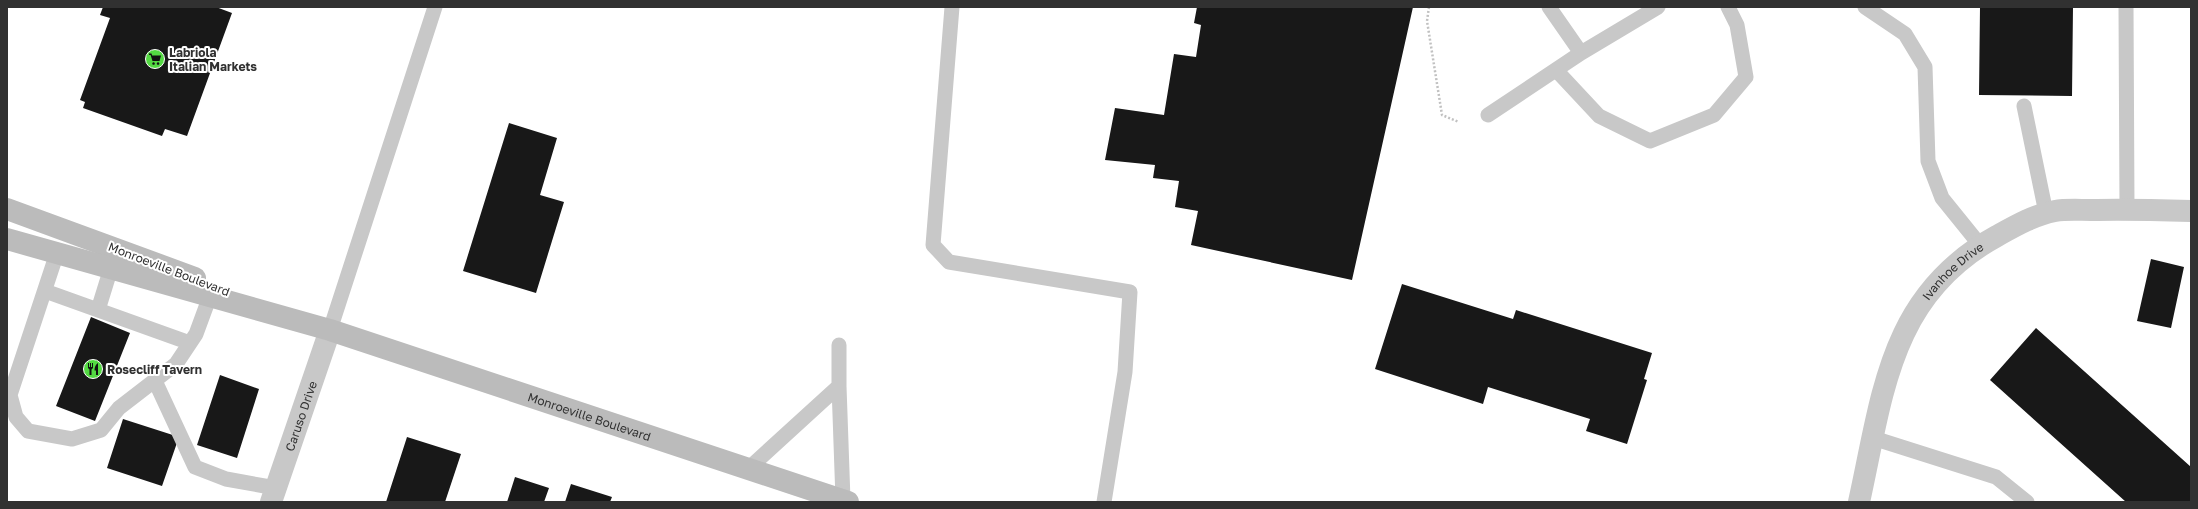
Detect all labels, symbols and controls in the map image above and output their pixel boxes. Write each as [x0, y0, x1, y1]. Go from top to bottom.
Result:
place label: Labriola Italian Markets [169, 45, 257, 74]
supermarket icon: Labriola Italian Markets [144, 48, 166, 70]
street label: Monroeville Boulevard [106, 239, 232, 299]
street label: Ivanhoe Drive [1919, 239, 1986, 303]
restaurant icon: Rosecliff Tavern [82, 358, 104, 380]
place label: Rosecliff Tavern [107, 362, 202, 377]
street label: Caruso Drive [282, 379, 320, 453]
street label: Monroeville Boulevard [526, 389, 653, 444]

